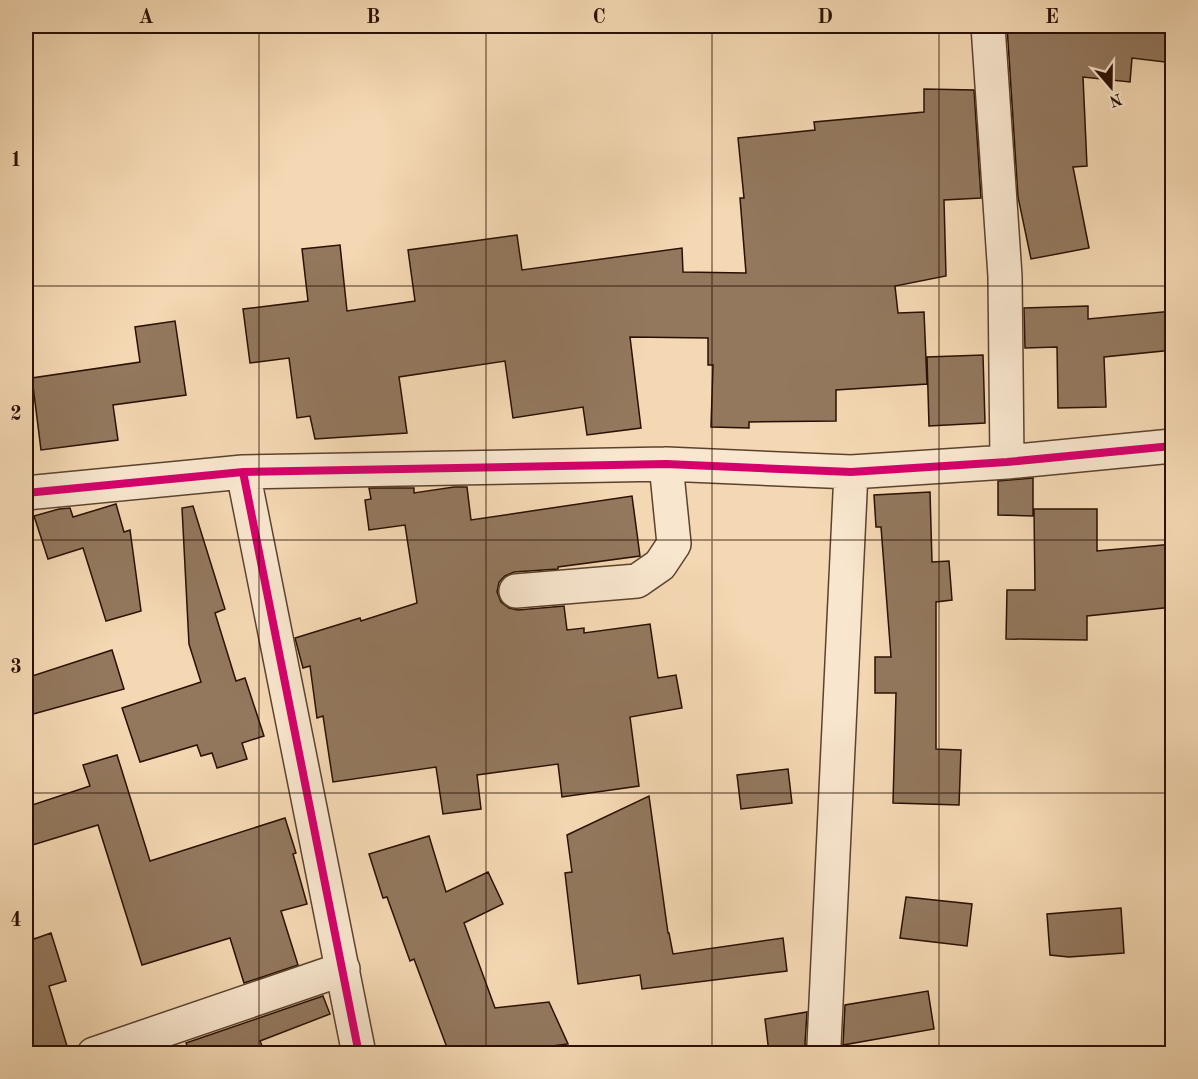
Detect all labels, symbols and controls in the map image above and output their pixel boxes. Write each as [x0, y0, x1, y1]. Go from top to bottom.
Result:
text: A [138, 8, 154, 28]
text: B [366, 8, 380, 28]
text: C [592, 8, 606, 28]
text: D [817, 8, 833, 28]
text: E [1045, 8, 1059, 28]
north arrow [1081, 57, 1141, 117]
text: N [1106, 90, 1124, 109]
text: 1 [10, 151, 22, 171]
text: 2 [10, 405, 22, 425]
text: 3 [10, 658, 22, 678]
text: 4 [10, 911, 22, 931]

